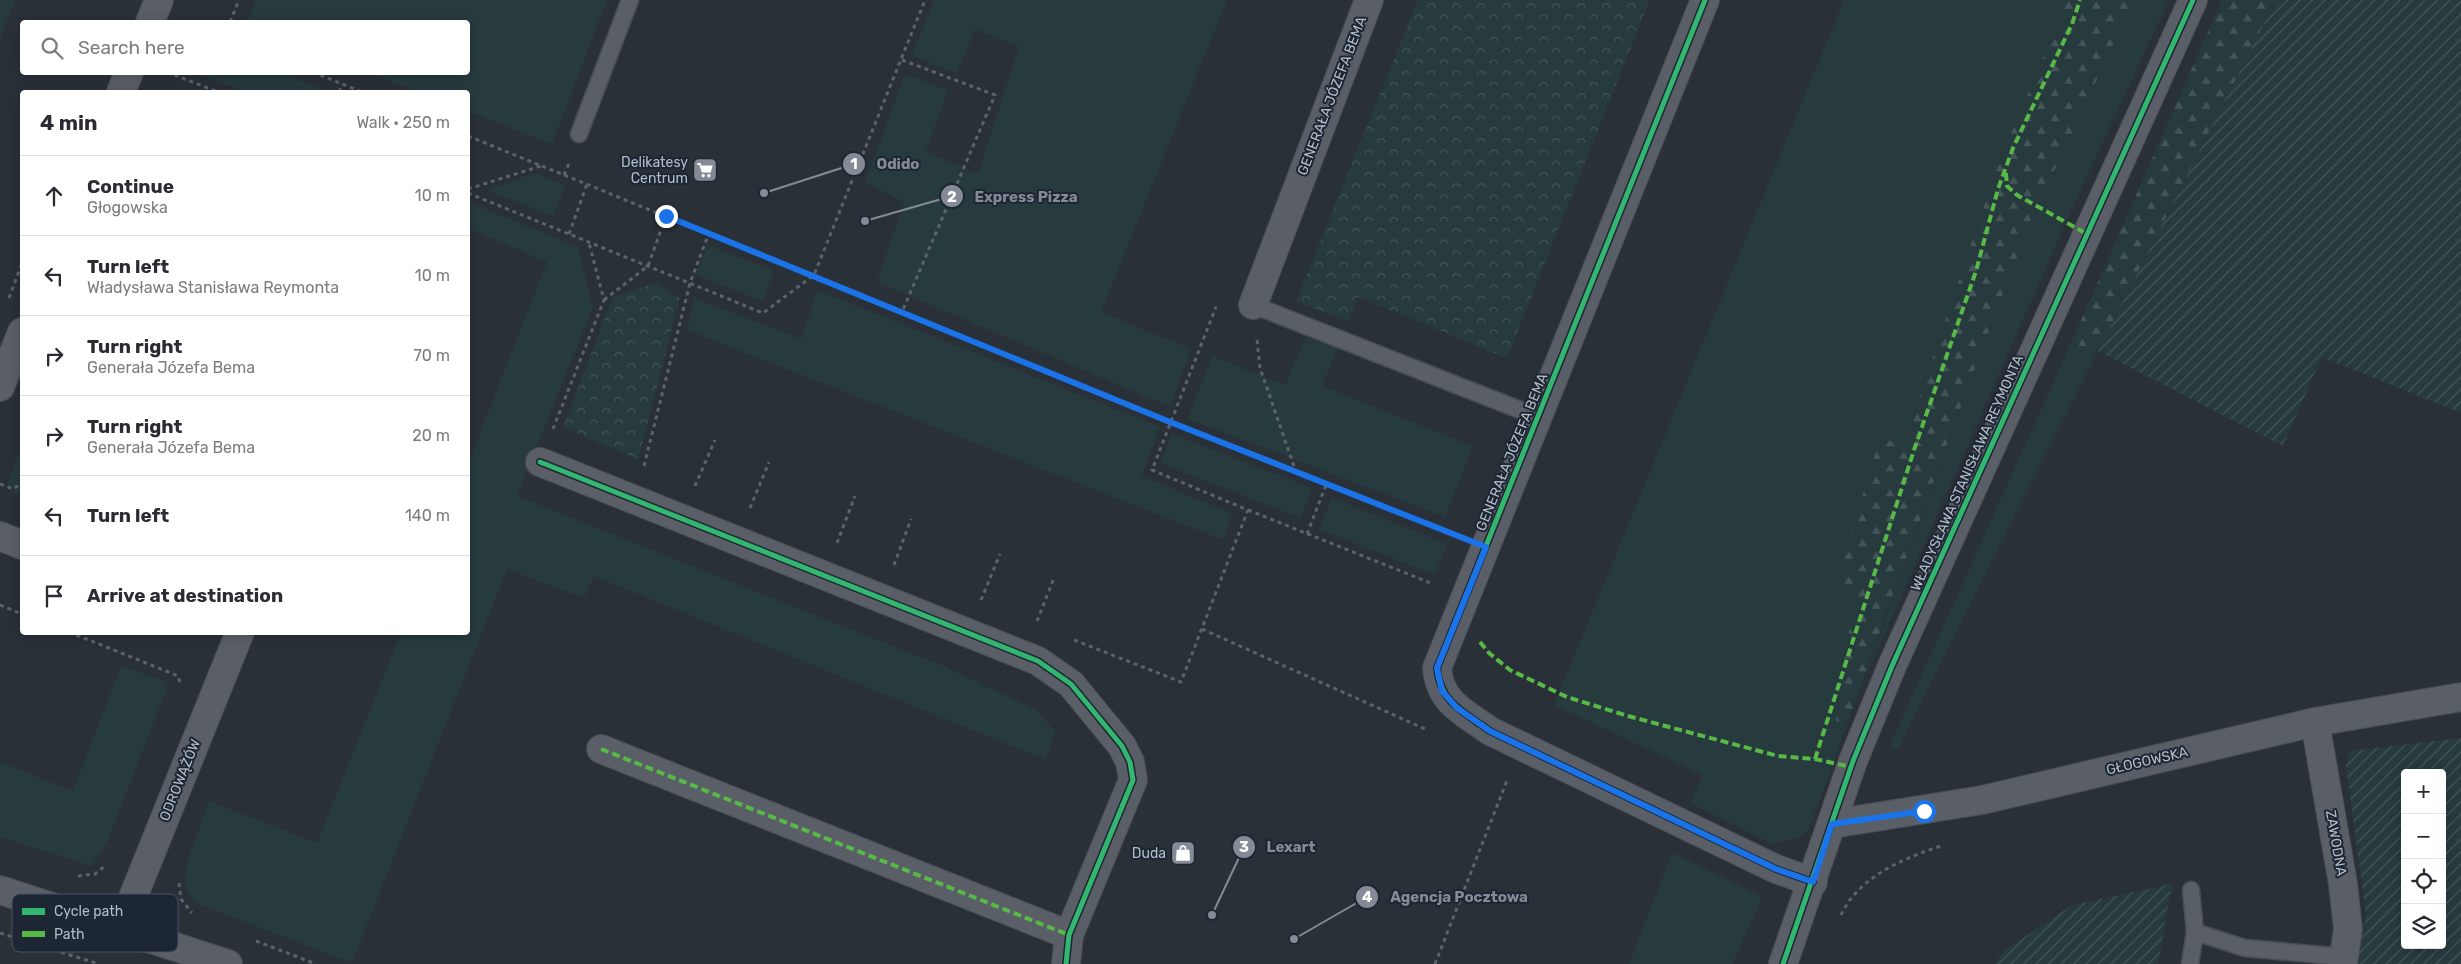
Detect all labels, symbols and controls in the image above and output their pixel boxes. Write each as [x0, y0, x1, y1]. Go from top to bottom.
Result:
street label: GENERAŁA JÓZEFA BEMA [1293, 13, 1370, 178]
search box [20, 20, 470, 75]
icon: search [38, 34, 66, 62]
text: Search here [78, 36, 185, 59]
text: 4 min [40, 110, 98, 135]
text: Walk · 250 m [356, 113, 450, 132]
callout: Odido [842, 149, 930, 179]
place label: Delikatesy Centrum [621, 154, 688, 187]
text: 1 [850, 155, 858, 173]
text: Odido [876, 155, 920, 173]
supermarket icon: Delikatesy Centrum [692, 157, 718, 183]
text: Continue [87, 175, 174, 198]
callout: Express Pizza [939, 181, 1087, 211]
icon: ahead [40, 182, 68, 210]
text: 10 m [415, 186, 450, 205]
text: 2 [947, 188, 957, 206]
text: Express Pizza [974, 188, 1078, 206]
text: Głogowska [87, 198, 168, 217]
route end [655, 205, 678, 228]
text: Turn left [87, 255, 169, 278]
icon: left [40, 262, 68, 290]
text: 10 m [415, 266, 450, 285]
text: Władysława Stanisława Reymonta [87, 278, 339, 297]
text: Turn right [87, 335, 182, 358]
icon: right [40, 342, 68, 370]
text: 70 m [413, 346, 450, 365]
street label: WŁADYSŁAWA STANISŁAWA REYMONTA [1907, 352, 2027, 594]
text: Generała Józefa Bema [87, 358, 255, 377]
street label: GENERAŁA JÓZEFA BEMA [1472, 370, 1552, 533]
text: Turn right [87, 415, 182, 438]
icon: right [40, 422, 68, 450]
text: 20 m [412, 426, 450, 445]
text: Generała Józefa Bema [87, 438, 255, 457]
icon: left [40, 502, 68, 530]
text: Turn left [87, 504, 169, 527]
text: 140 m [405, 506, 450, 525]
icon: arrive [40, 582, 68, 610]
text: Arrive at destination [87, 584, 283, 607]
street label: ODROWĄŻÓW [155, 736, 204, 823]
street label: GŁOGOWSKA [2104, 743, 2190, 779]
map controls [2401, 769, 2446, 949]
button: + [2401, 769, 2446, 814]
route start [1913, 800, 1936, 823]
street label: ZAWODNA [2322, 809, 2350, 878]
button: − [2401, 814, 2446, 859]
callout: Lexart [1231, 832, 1325, 862]
text: 3 [1239, 838, 1249, 856]
text: Lexart [1267, 838, 1315, 856]
shop icon: Duda [1170, 840, 1196, 866]
place label: Duda [1132, 845, 1166, 862]
button: locate [2401, 859, 2446, 904]
callout: Agencja Pocztowa [1355, 882, 1537, 912]
text: 4 [1362, 888, 1372, 906]
text: Agencja Pocztowa [1390, 888, 1528, 906]
legend [12, 894, 178, 952]
text: Cycle path [54, 903, 123, 920]
button: layers [2401, 904, 2446, 949]
text: Path [54, 926, 85, 943]

